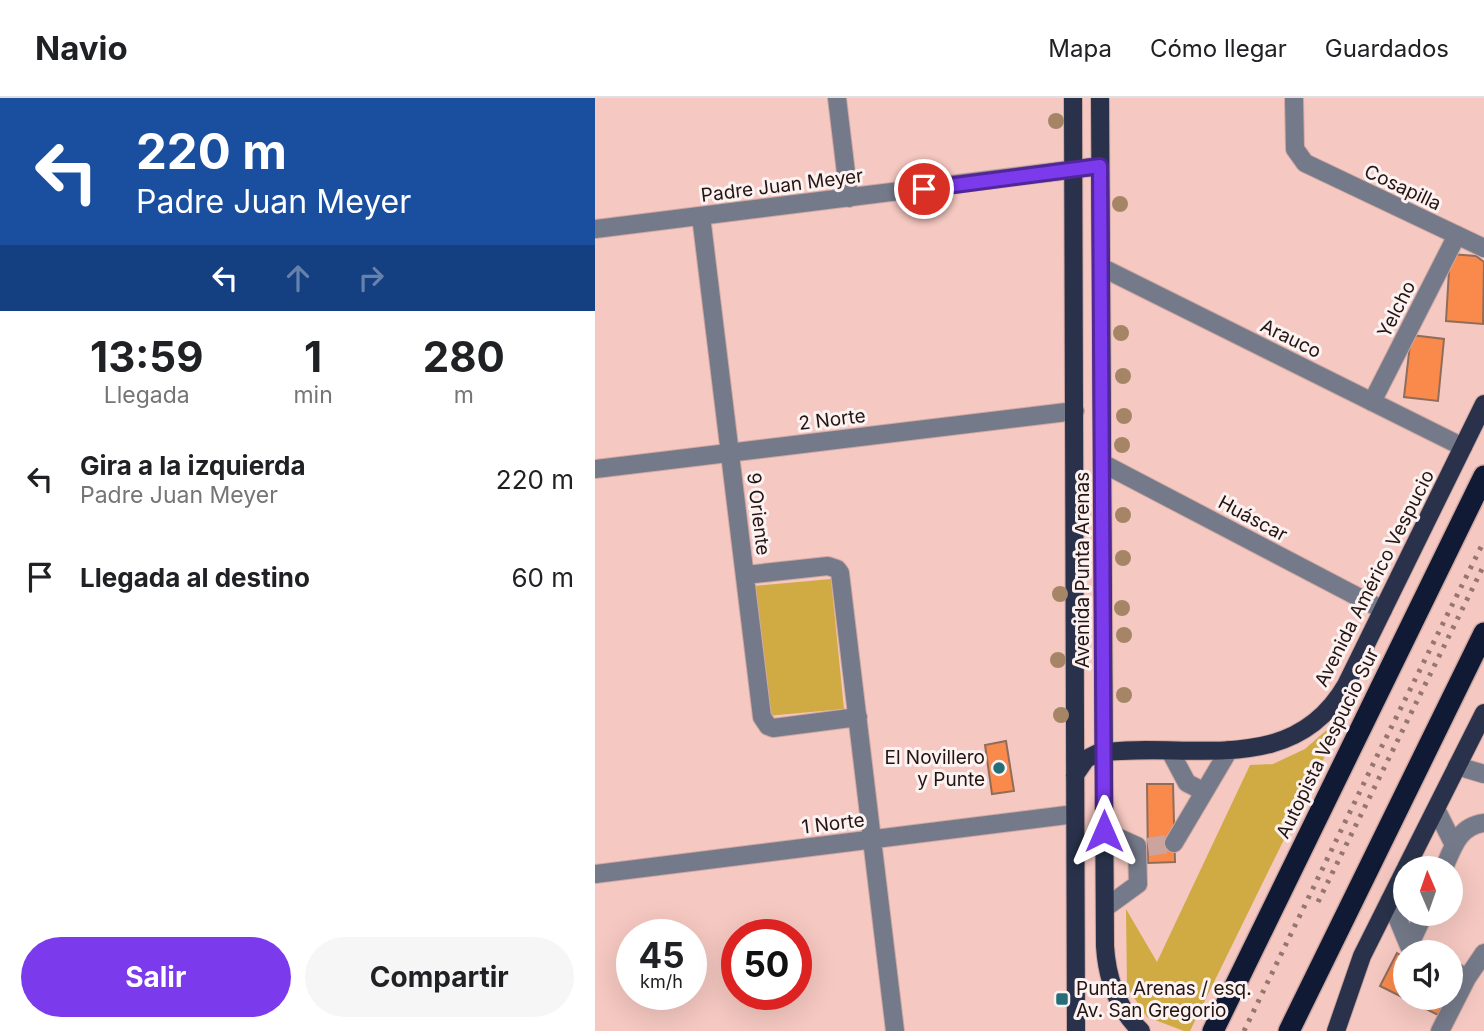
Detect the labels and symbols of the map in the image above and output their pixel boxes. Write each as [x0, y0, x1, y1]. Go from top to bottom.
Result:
pin [894, 159, 954, 219]
street label: Cosapilla [1361, 160, 1445, 215]
street label: Padre Juan Meyer [700, 164, 865, 207]
street label: Yelcho [1372, 277, 1420, 341]
street label: Arauco [1257, 314, 1325, 363]
street label: 2 Norte [797, 404, 867, 435]
street label: Avenida Américo Vespucio [1310, 466, 1439, 690]
street label: 9 Oriente [742, 471, 775, 557]
street label: Avenida Punta Arenas [1071, 472, 1094, 668]
street label: Huáscar [1214, 491, 1291, 546]
street label: Autopista Vespucio Sur [1271, 644, 1384, 842]
place label: El Novillero y Punte [885, 746, 985, 791]
marker: El Novillero y Punte [991, 760, 1007, 776]
position arrow [1067, 794, 1141, 868]
street label: 1 Norte [800, 808, 866, 839]
north arrow [1393, 856, 1463, 926]
speed limit sign: 50 [721, 919, 812, 1010]
place label: Punta Arenas / esq. Av. San Gregorio [1076, 977, 1252, 1022]
marker: Punta Arenas / esq. Av. San Gregorio [1054, 991, 1070, 1007]

